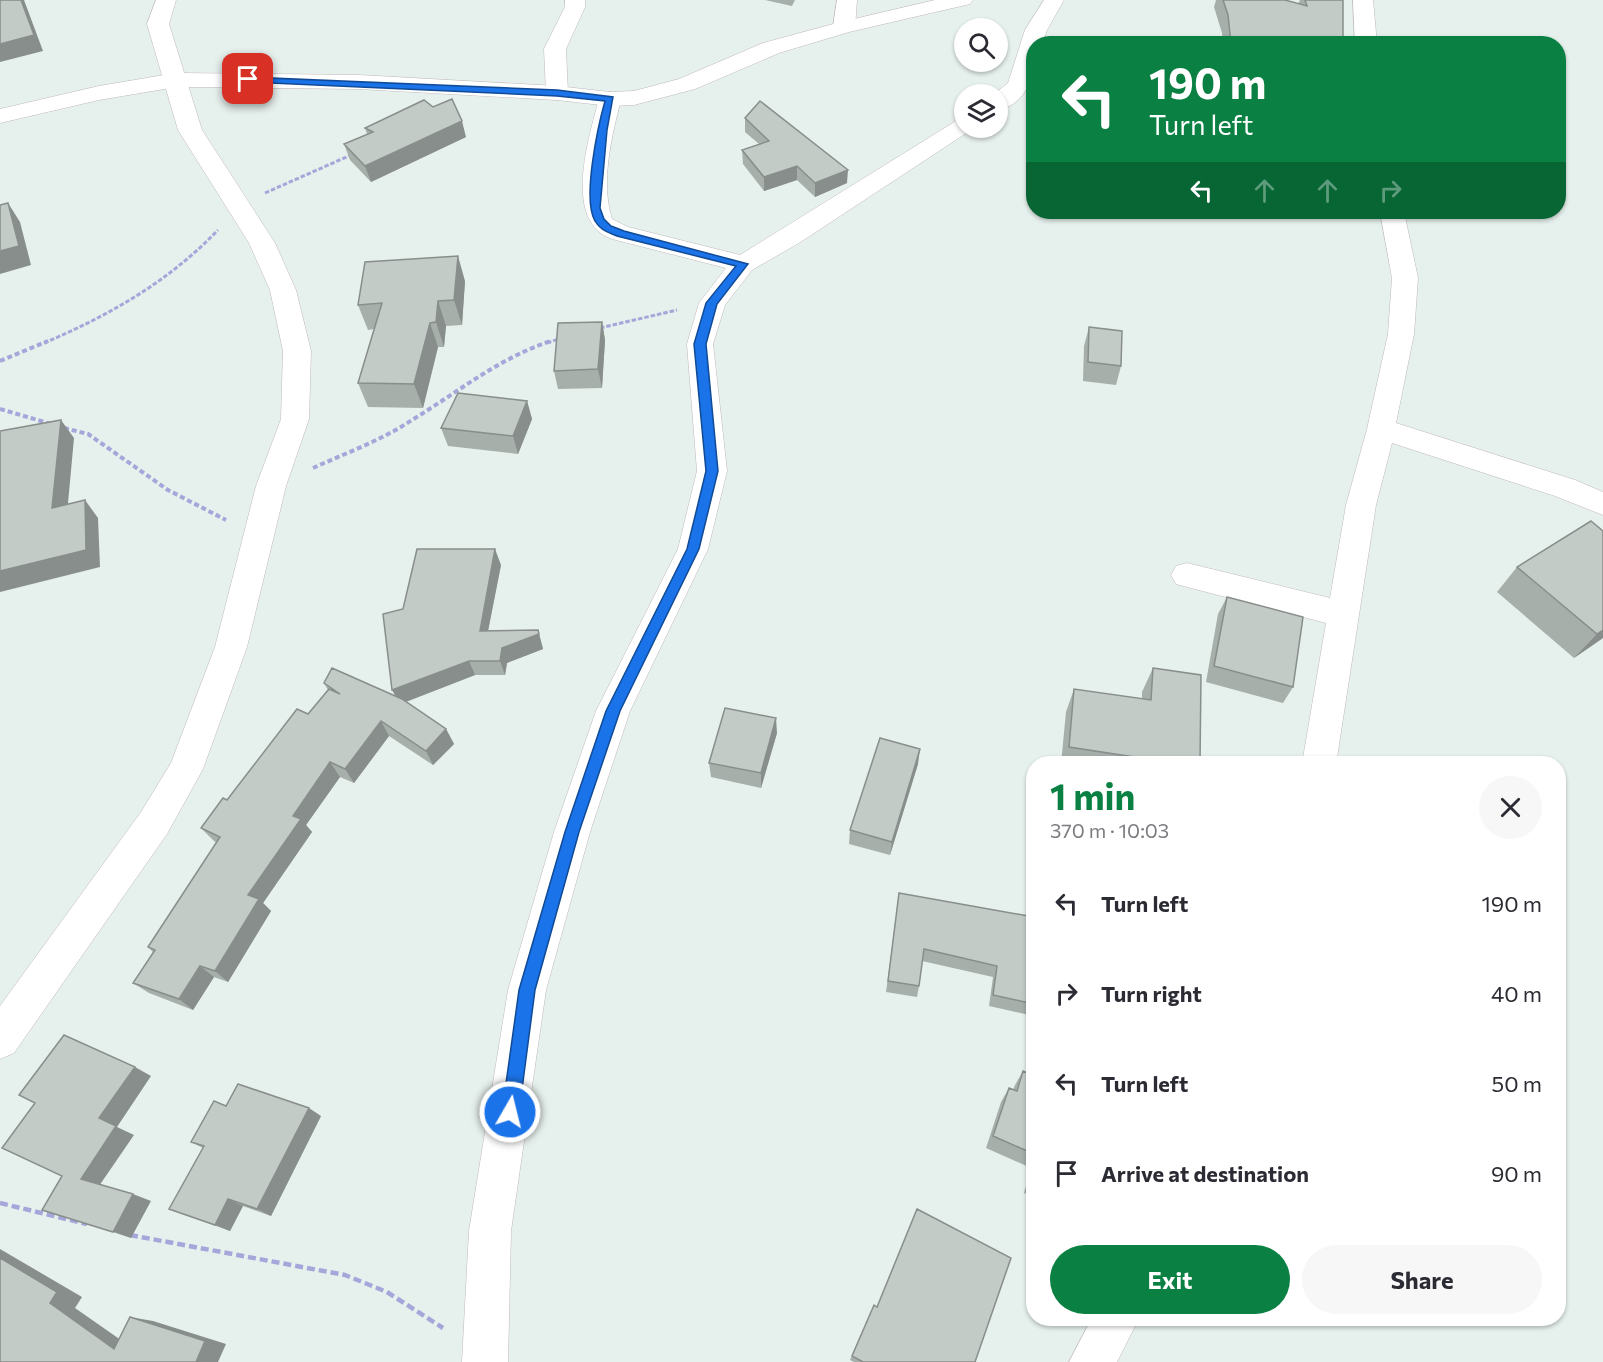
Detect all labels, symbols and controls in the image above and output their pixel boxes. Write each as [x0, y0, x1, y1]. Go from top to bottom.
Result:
map controls [954, 18, 1008, 138]
button: search [954, 18, 1008, 72]
pin [222, 53, 273, 104]
text: 190 m [1149, 56, 1267, 108]
icon: left [1050, 60, 1128, 138]
icon: arrive [231, 62, 264, 95]
button: layers [954, 84, 1008, 138]
text: Turn left [1149, 108, 1253, 141]
icon: left [1185, 174, 1218, 207]
icon: ahead [1248, 174, 1281, 207]
icon: ahead [1311, 174, 1344, 207]
icon: right [1374, 174, 1407, 207]
text: 1 min [1050, 773, 1135, 817]
button: close [1479, 776, 1542, 839]
text: 370 m · 10:03 [1050, 818, 1169, 842]
icon: left [1050, 887, 1083, 920]
text: Turn left [1101, 890, 1188, 917]
text: 190 m [1481, 890, 1542, 917]
icon: right [1050, 977, 1083, 1010]
text: Turn right [1101, 980, 1202, 1007]
text: 40 m [1491, 980, 1542, 1007]
icon: left [1050, 1067, 1083, 1100]
text: Turn left [1101, 1070, 1188, 1097]
text: 50 m [1492, 1070, 1542, 1097]
position arrow [478, 1080, 542, 1144]
icon: arrive [1050, 1157, 1083, 1190]
text: Arrive at destination [1101, 1160, 1309, 1187]
text: 90 m [1491, 1160, 1542, 1187]
button: Exit [1050, 1245, 1290, 1314]
button: Share [1302, 1245, 1542, 1314]

